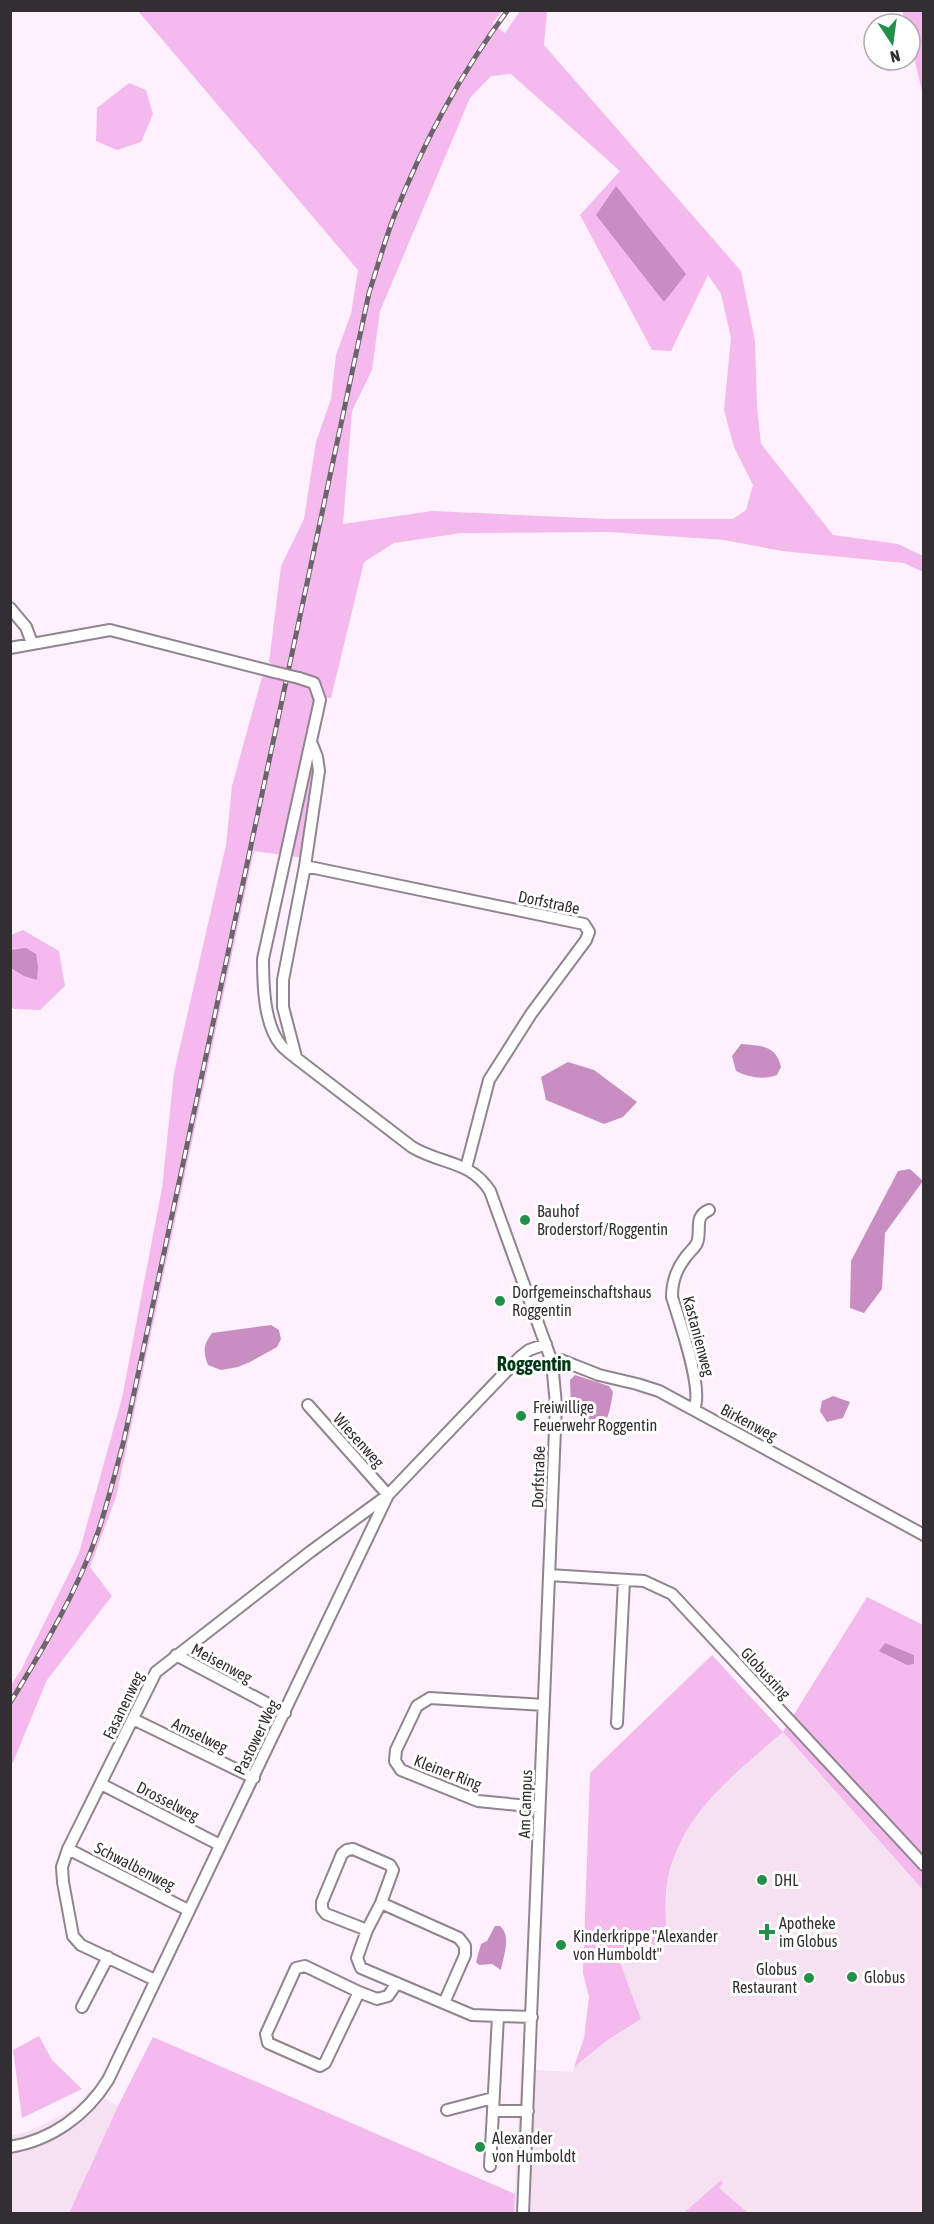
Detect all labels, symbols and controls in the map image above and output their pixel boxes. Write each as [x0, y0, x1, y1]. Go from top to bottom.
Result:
north arrow [862, 12, 922, 72]
text: N [889, 47, 902, 66]
street label: Dorfstraße [517, 887, 581, 917]
place label: Bauhof Broderstorf/Roggentin [537, 1202, 668, 1239]
marker: Bauhof Broderstorf/Roggentin [518, 1213, 532, 1227]
place label: Dorfgemeinschaftshaus Roggentin [512, 1283, 652, 1320]
marker: Dorfgemeinschaftshaus Roggentin [493, 1294, 507, 1308]
street label: Kastanienweg [679, 1294, 718, 1379]
district label: Roggentin [497, 1352, 571, 1375]
place label: Freiwillige Feuerwehr Roggentin [533, 1398, 657, 1435]
street label: Birkenweg [717, 1400, 780, 1445]
street label: Wiesenweg [329, 1409, 388, 1472]
marker: Freiwillige Feuerwehr Roggentin [514, 1409, 528, 1423]
street label: Dorfstraße [528, 1446, 548, 1508]
street label: Meisenweg [188, 1640, 255, 1687]
street label: Globusring [737, 1643, 795, 1703]
street label: Fasanenweg [99, 1668, 148, 1742]
street label: Pastower Weg [230, 1696, 283, 1778]
street label: Amselweg [169, 1714, 231, 1757]
street label: Kleiner Ring [411, 1751, 485, 1794]
street label: Am Campus [515, 1769, 536, 1839]
street label: Drosselweg [133, 1778, 202, 1825]
street label: Schwalbenweg [91, 1838, 178, 1895]
place label: DHL [774, 1871, 799, 1889]
marker: DHL [755, 1873, 769, 1887]
place label: Apotheke im Globus [779, 1914, 838, 1950]
marker: Apotheke im Globus [760, 1925, 774, 1939]
place label: Kinderkrippe "Alexander von Humboldt" [573, 1927, 718, 1963]
marker: Kinderkrippe "Alexander von Humboldt" [554, 1938, 568, 1952]
place label: Globus Restaurant [732, 1960, 797, 1996]
place label: Globus [864, 1968, 905, 1986]
marker: Globus [845, 1970, 859, 1984]
marker: Globus Restaurant [802, 1971, 816, 1985]
place label: Alexander von Humboldt [492, 2129, 576, 2165]
marker: Alexander von Humboldt [473, 2140, 487, 2154]

